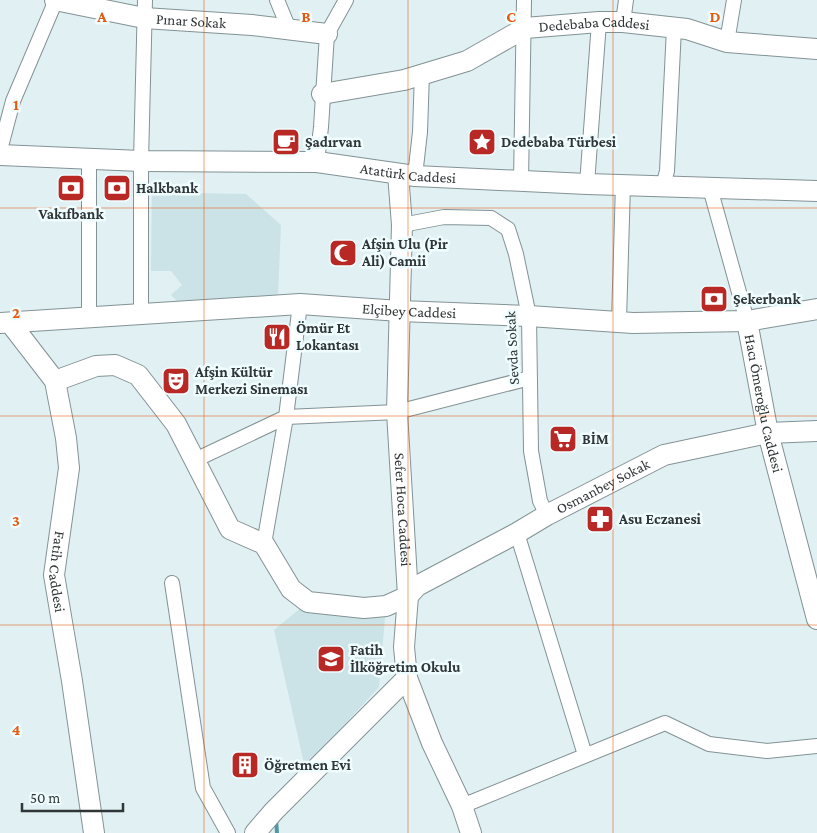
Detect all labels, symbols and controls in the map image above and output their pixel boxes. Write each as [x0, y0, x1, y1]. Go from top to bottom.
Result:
text: A [96, 8, 107, 25]
text: B [301, 8, 311, 25]
text: C [506, 8, 516, 25]
text: D [709, 8, 721, 25]
street label: Pınar Sokak [155, 11, 228, 31]
street label: Dedebaba Caddesi [538, 14, 650, 35]
text: 1 [13, 96, 19, 113]
cafe icon: Şadırvan [271, 127, 301, 157]
place icon: Dedebaba Türbesi [467, 127, 497, 157]
place label: Şadırvan [305, 134, 362, 150]
place label: Dedebaba Türbesi [501, 134, 617, 150]
street label: Atatürk Caddesi [359, 160, 456, 186]
bank icon: Vakıfbank [56, 173, 86, 203]
bank icon: Halkbank [102, 173, 132, 203]
place label: Halkbank [136, 180, 199, 196]
place label: Vakıfbank [37, 206, 104, 222]
place label: Afşin Ulu (Pir Ali) Camii [361, 236, 448, 270]
mosque icon: Afşin Ulu (Pir Ali) Camii [328, 238, 358, 268]
bank icon: Şekerbank [699, 284, 729, 314]
place label: Şekerbank [733, 291, 801, 307]
street label: Elçibey Caddesi [362, 300, 457, 321]
text: 2 [12, 304, 20, 321]
street label: Sevda Sokak [502, 310, 522, 385]
place label: Ömür Et Lokantası [296, 320, 360, 353]
restaurant icon: Ömür Et Lokantası [262, 322, 292, 352]
street label: Hacı Ömeroğlu Caddesi [742, 333, 786, 474]
place label: Afşin Kültür Merkezi Sineması [194, 364, 308, 397]
theatre icon: Afşin Kültür Merkezi Sineması [161, 366, 191, 396]
supermarket icon: BİM [548, 424, 578, 454]
place label: BİM [582, 431, 609, 447]
street label: Sefer Hoca Caddesi [391, 452, 414, 567]
street label: Osmanbey Sokak [554, 455, 653, 517]
pharmacy icon: Asu Eczanesi [585, 504, 615, 534]
place label: Asu Eczanesi [618, 511, 702, 527]
text: 3 [12, 512, 20, 529]
street label: Fatih Caddesi [46, 530, 68, 613]
place label: Fatih İlköğretim Okulu [350, 642, 461, 675]
school or university icon: Fatih İlköğretim Okulu [316, 644, 346, 674]
text: 4 [12, 721, 21, 738]
building icon: Öğretmen Evi [230, 750, 260, 780]
place label: Öğretmen Evi [264, 757, 352, 773]
scale bar [22, 780, 124, 812]
text: 50 m [30, 790, 60, 806]

